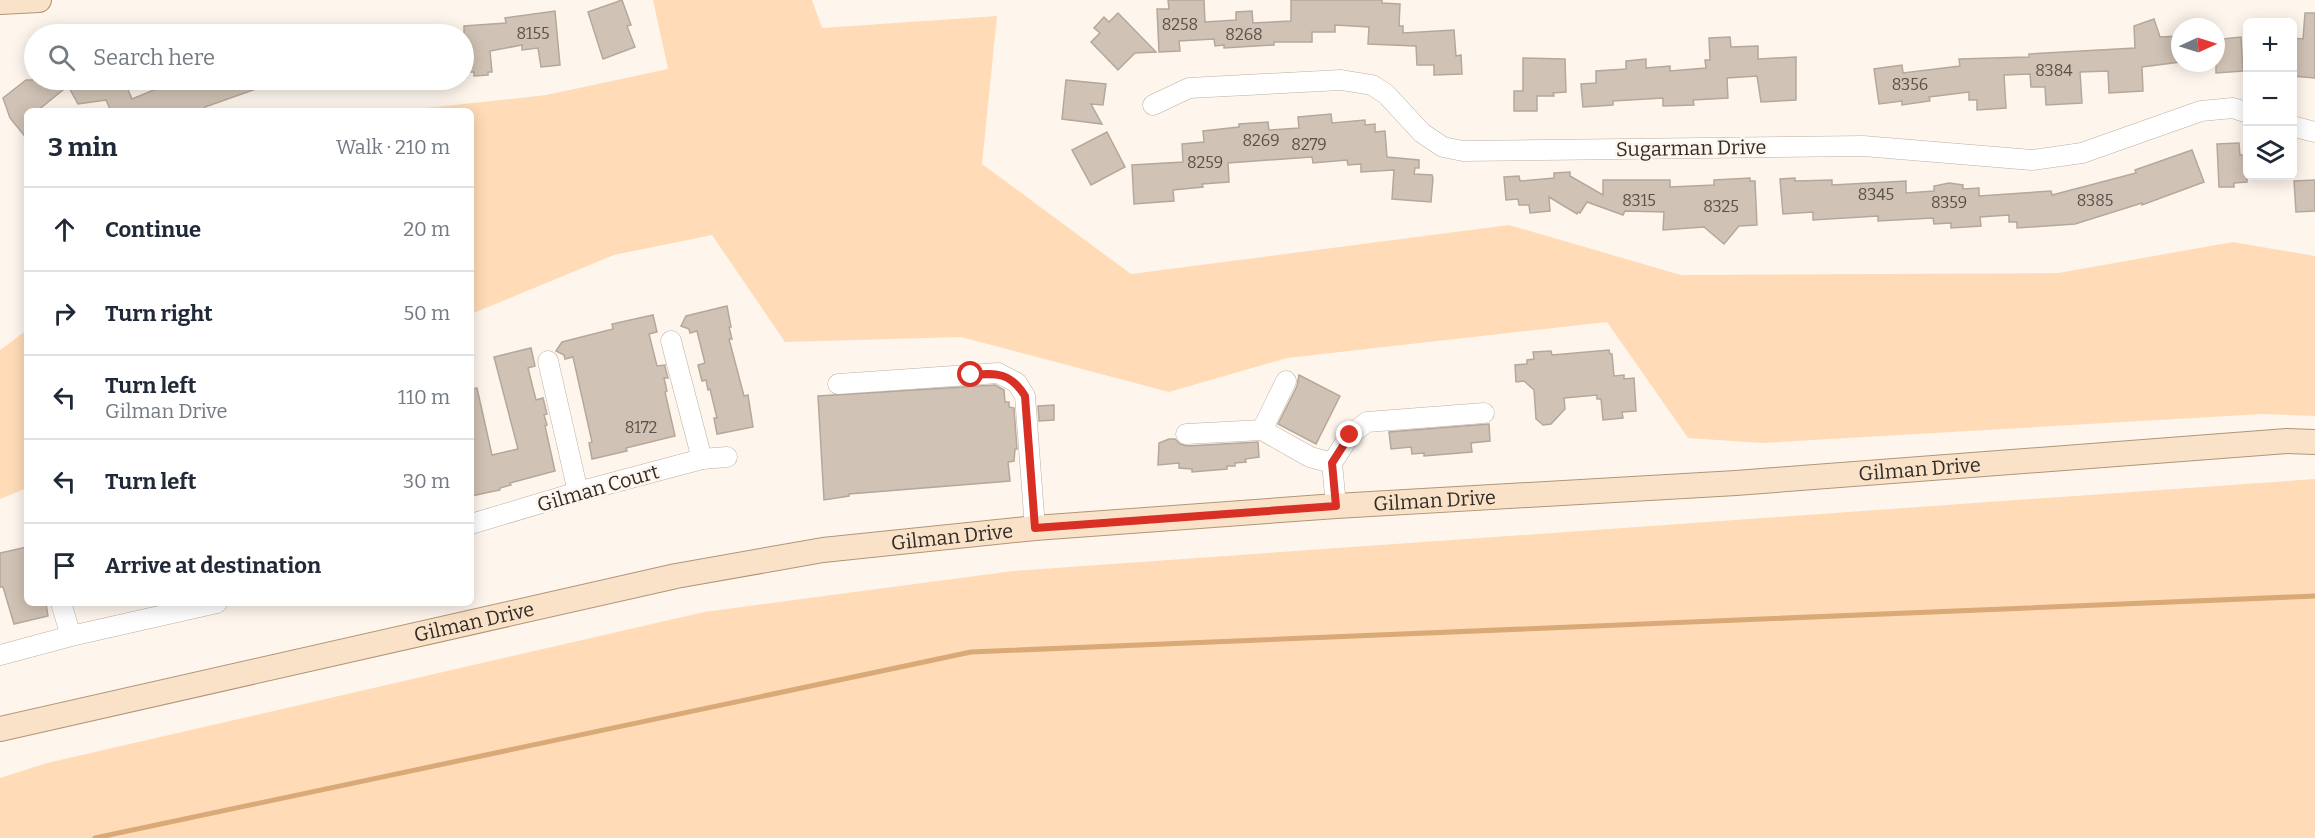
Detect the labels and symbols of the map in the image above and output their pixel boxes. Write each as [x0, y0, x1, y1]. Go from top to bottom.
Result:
house number: 8258 [1162, 15, 1198, 34]
north arrow [2171, 18, 2225, 72]
house number: 8155 [516, 24, 550, 43]
house number: 8268 [1225, 25, 1263, 44]
house number: 8384 [2035, 61, 2073, 80]
house number: 8356 [1892, 75, 1928, 94]
house number: 8269 [1242, 131, 1280, 150]
house number: 8279 [1291, 135, 1327, 154]
street label: Sugarman Drive [1616, 135, 1766, 161]
house number: 8259 [1187, 153, 1223, 172]
house number: 8345 [1858, 185, 1894, 204]
house number: 8315 [1622, 191, 1656, 210]
house number: 8385 [2077, 191, 2113, 210]
house number: 8359 [1931, 193, 1967, 212]
house number: 8325 [1703, 197, 1739, 216]
route start [957, 361, 983, 387]
house number: 8172 [625, 418, 657, 437]
route end [1336, 421, 1362, 447]
street label: Gilman Drive [1857, 452, 1981, 486]
street label: Gilman Court [534, 459, 662, 517]
street label: Gilman Drive [1373, 485, 1496, 516]
street label: Gilman Drive [890, 518, 1014, 555]
street label: Gilman Drive [412, 596, 536, 647]

